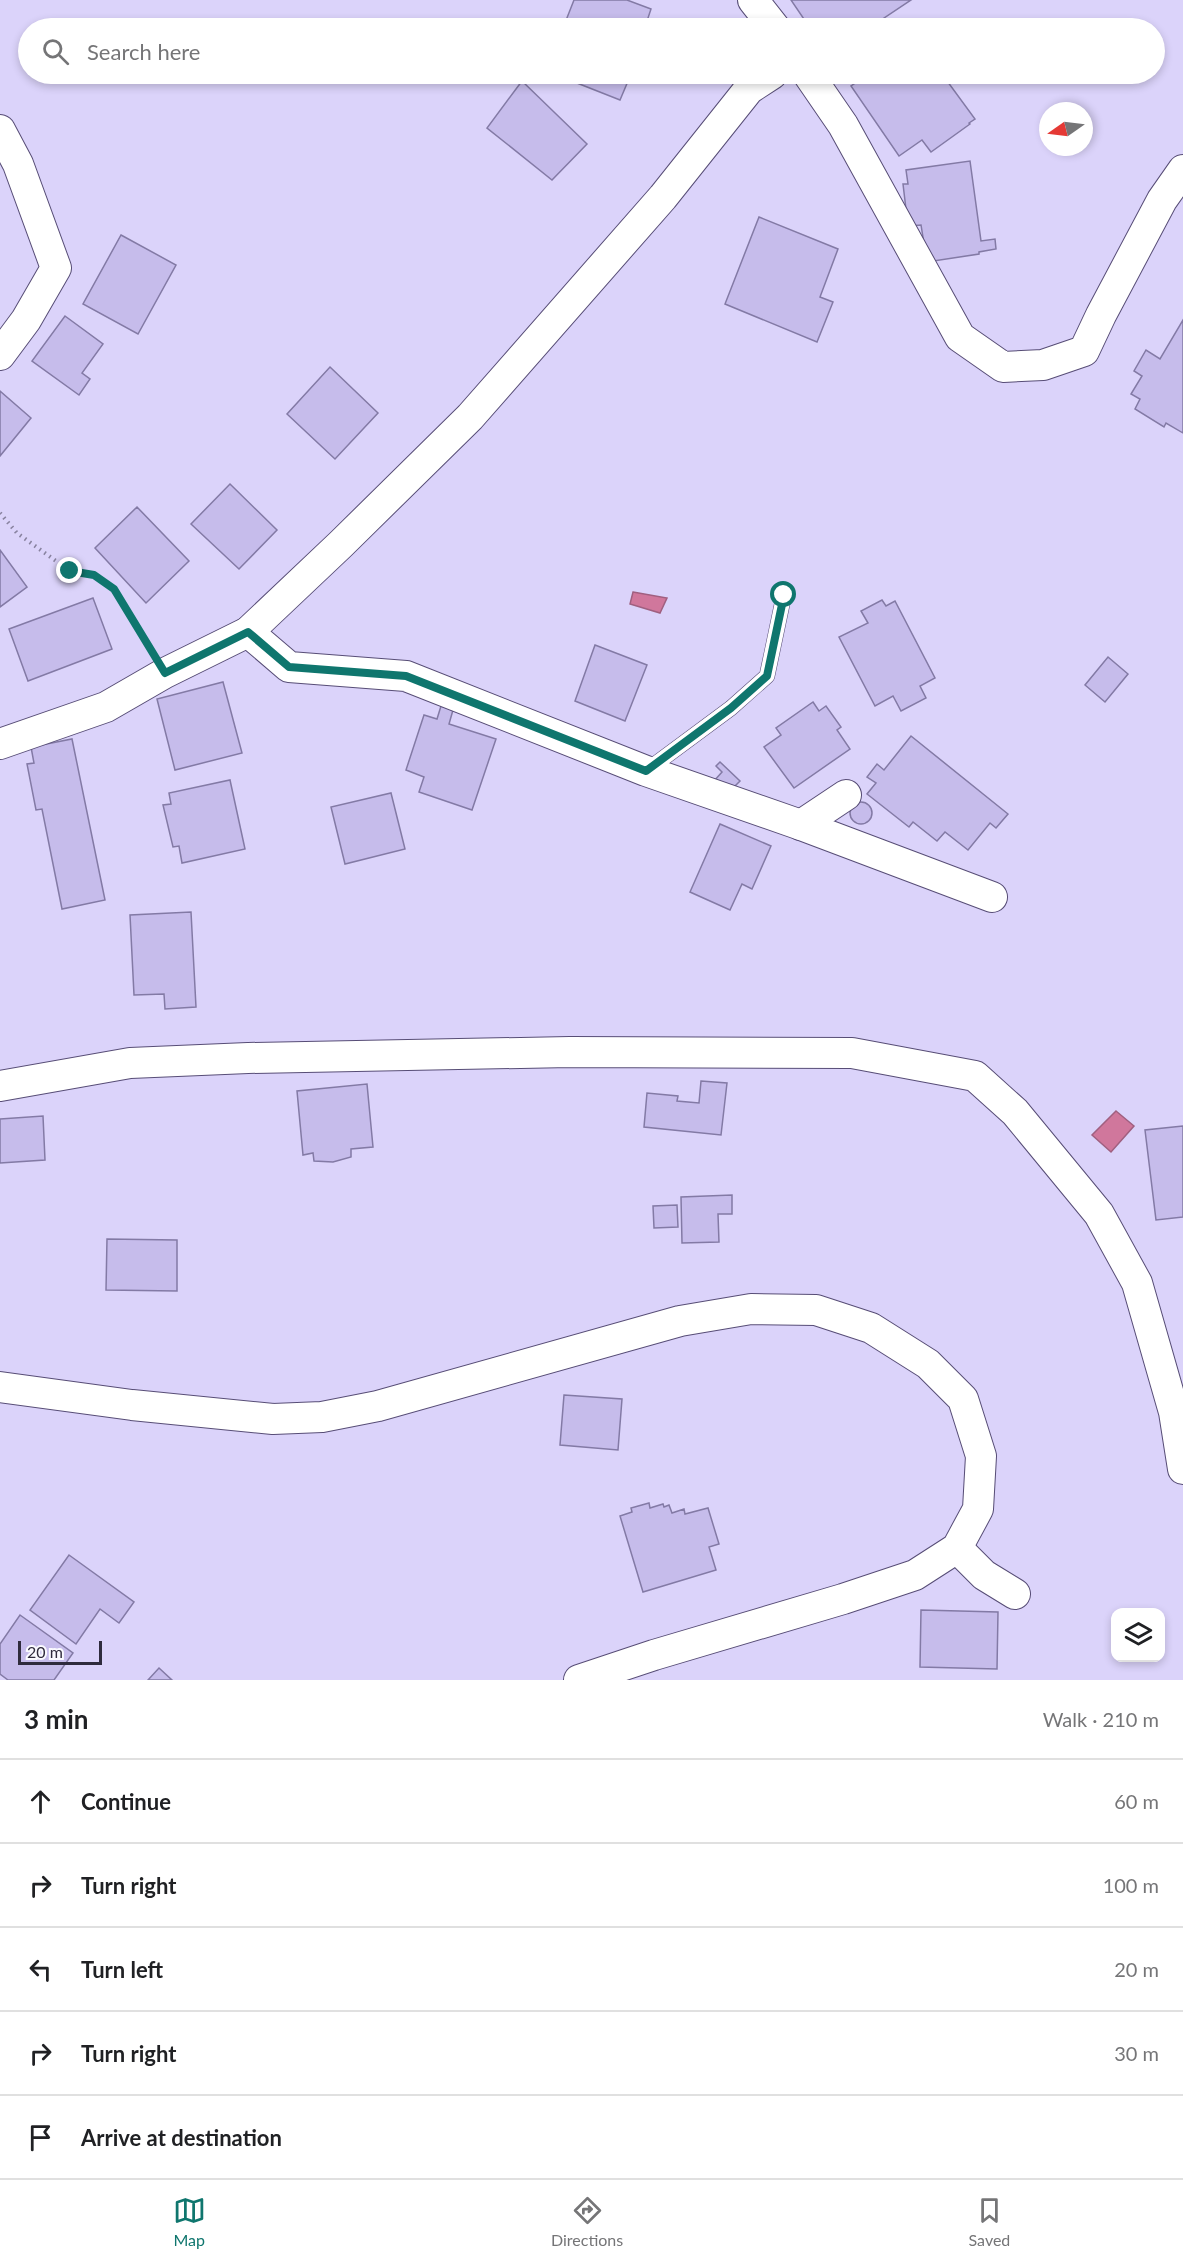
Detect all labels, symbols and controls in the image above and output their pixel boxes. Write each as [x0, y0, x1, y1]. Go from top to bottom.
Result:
search box [18, 18, 1165, 84]
icon: search [39, 35, 72, 68]
text: Search here [87, 38, 200, 65]
north arrow [1039, 102, 1093, 156]
route end [56, 557, 82, 583]
route start [770, 581, 796, 607]
map controls [1111, 1608, 1165, 1662]
button: layers [1111, 1608, 1165, 1662]
scale bar [18, 1638, 102, 1666]
text: 20 m [27, 1642, 63, 1661]
text: 3 min [24, 1703, 88, 1735]
text: Walk · 210 m [1043, 1707, 1159, 1731]
icon: ahead [24, 1785, 57, 1818]
text: Continue [81, 1788, 171, 1815]
text: 60 m [1114, 1789, 1159, 1813]
icon: right [24, 1869, 57, 1902]
text: Turn right [81, 1872, 176, 1899]
text: 100 m [1103, 1873, 1159, 1897]
icon: left [24, 1953, 57, 1986]
text: Turn left [81, 1956, 163, 1983]
text: 20 m [1114, 1957, 1159, 1981]
icon: right [24, 2037, 57, 2070]
text: Turn right [81, 2040, 176, 2067]
text: 30 m [1114, 2041, 1159, 2065]
icon: arrive [24, 2121, 57, 2154]
text: Arrive at destination [81, 2124, 282, 2151]
tab: Map [173, 2194, 206, 2249]
tab: Directions [551, 2194, 623, 2249]
tab: Saved [969, 2194, 1010, 2249]

